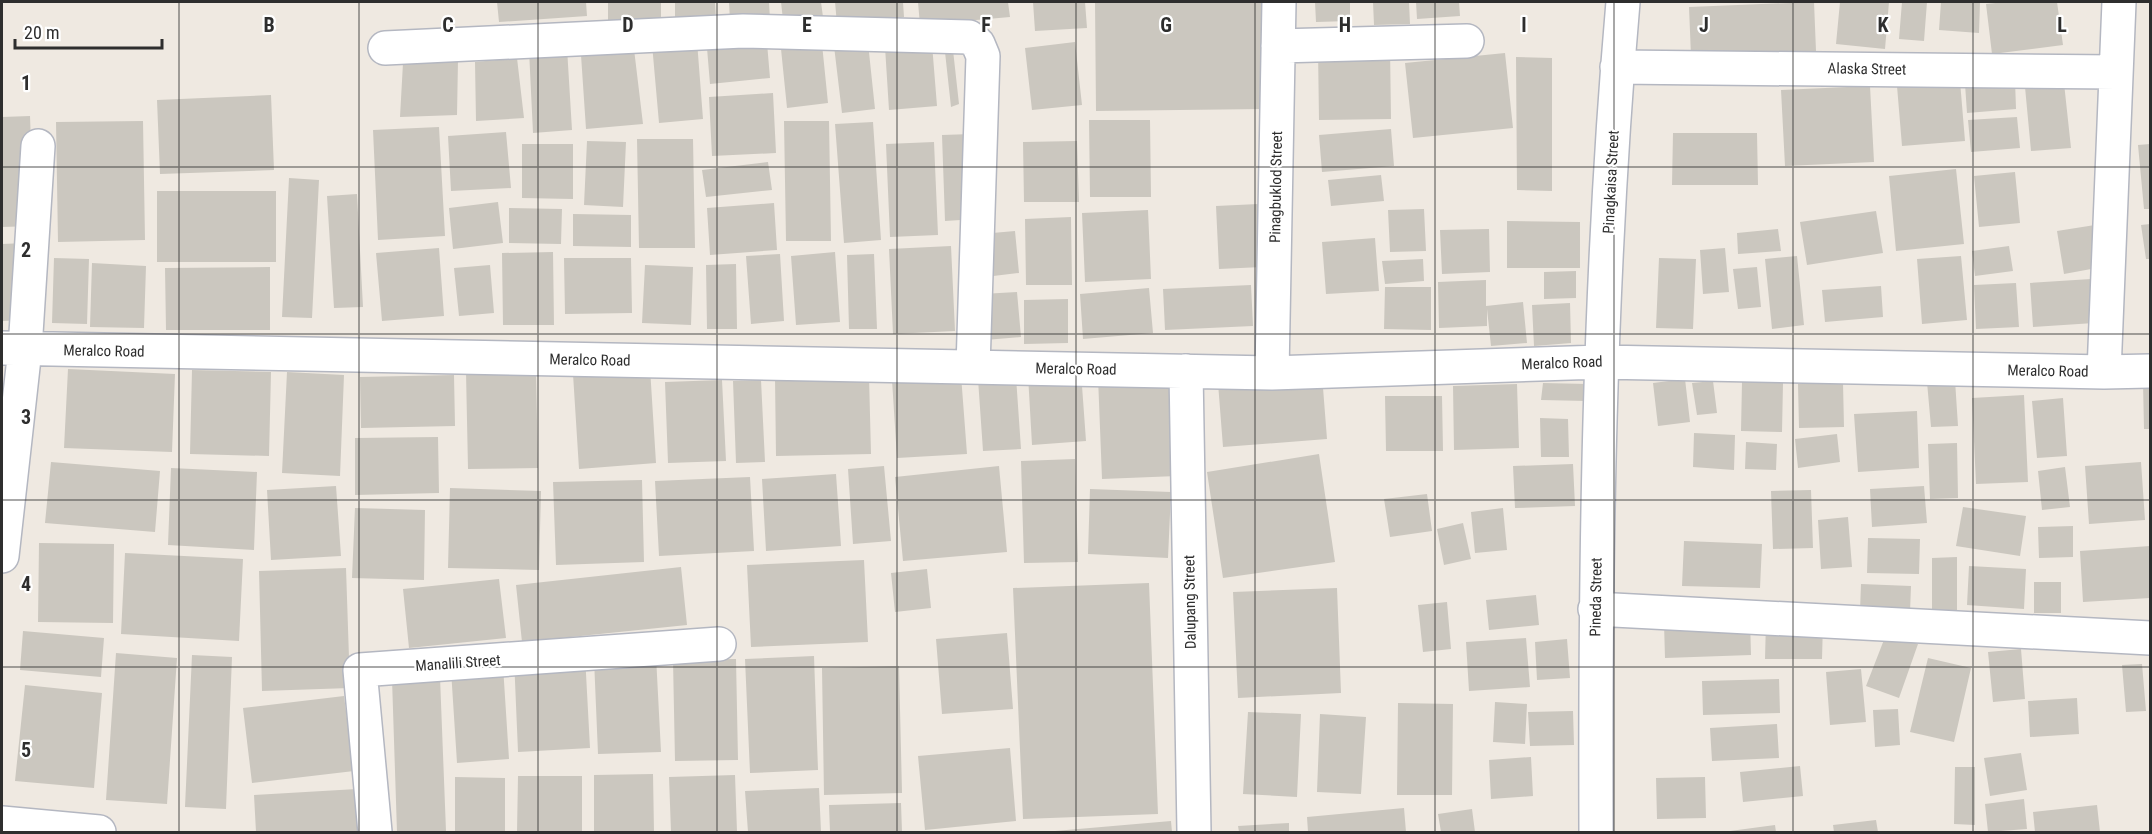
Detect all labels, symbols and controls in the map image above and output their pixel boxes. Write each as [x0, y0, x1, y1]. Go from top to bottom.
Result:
scale bar [15, 12, 162, 50]
text: B [263, 13, 275, 37]
text: C [442, 13, 454, 37]
text: D [622, 13, 634, 37]
text: E [802, 13, 812, 37]
text: F [981, 13, 991, 37]
text: G [1160, 13, 1172, 37]
text: H [1339, 13, 1351, 37]
text: I [1521, 13, 1527, 37]
text: J [1699, 13, 1709, 37]
text: K [1877, 13, 1889, 37]
text: L [2057, 13, 2067, 37]
text: 20 m [24, 22, 59, 43]
street label: Alaska Street [1828, 59, 1906, 79]
text: 1 [21, 71, 31, 95]
street label: Pinagkaisa Street [1599, 130, 1623, 234]
street label: Pinagbuklod Street [1266, 131, 1286, 243]
text: 2 [21, 238, 31, 262]
street label: Meralco Road [63, 341, 145, 361]
street label: Meralco Road [549, 350, 631, 370]
street label: Meralco Road [1521, 353, 1603, 373]
street label: Meralco Road [1035, 359, 1117, 379]
street label: Meralco Road [2007, 361, 2089, 381]
text: 3 [21, 405, 31, 429]
street label: Dalupang Street [1180, 555, 1200, 649]
street label: Pineda Street [1586, 557, 1606, 637]
text: 4 [21, 572, 31, 596]
street label: Manalili Street [415, 651, 501, 675]
text: 5 [21, 738, 31, 762]

